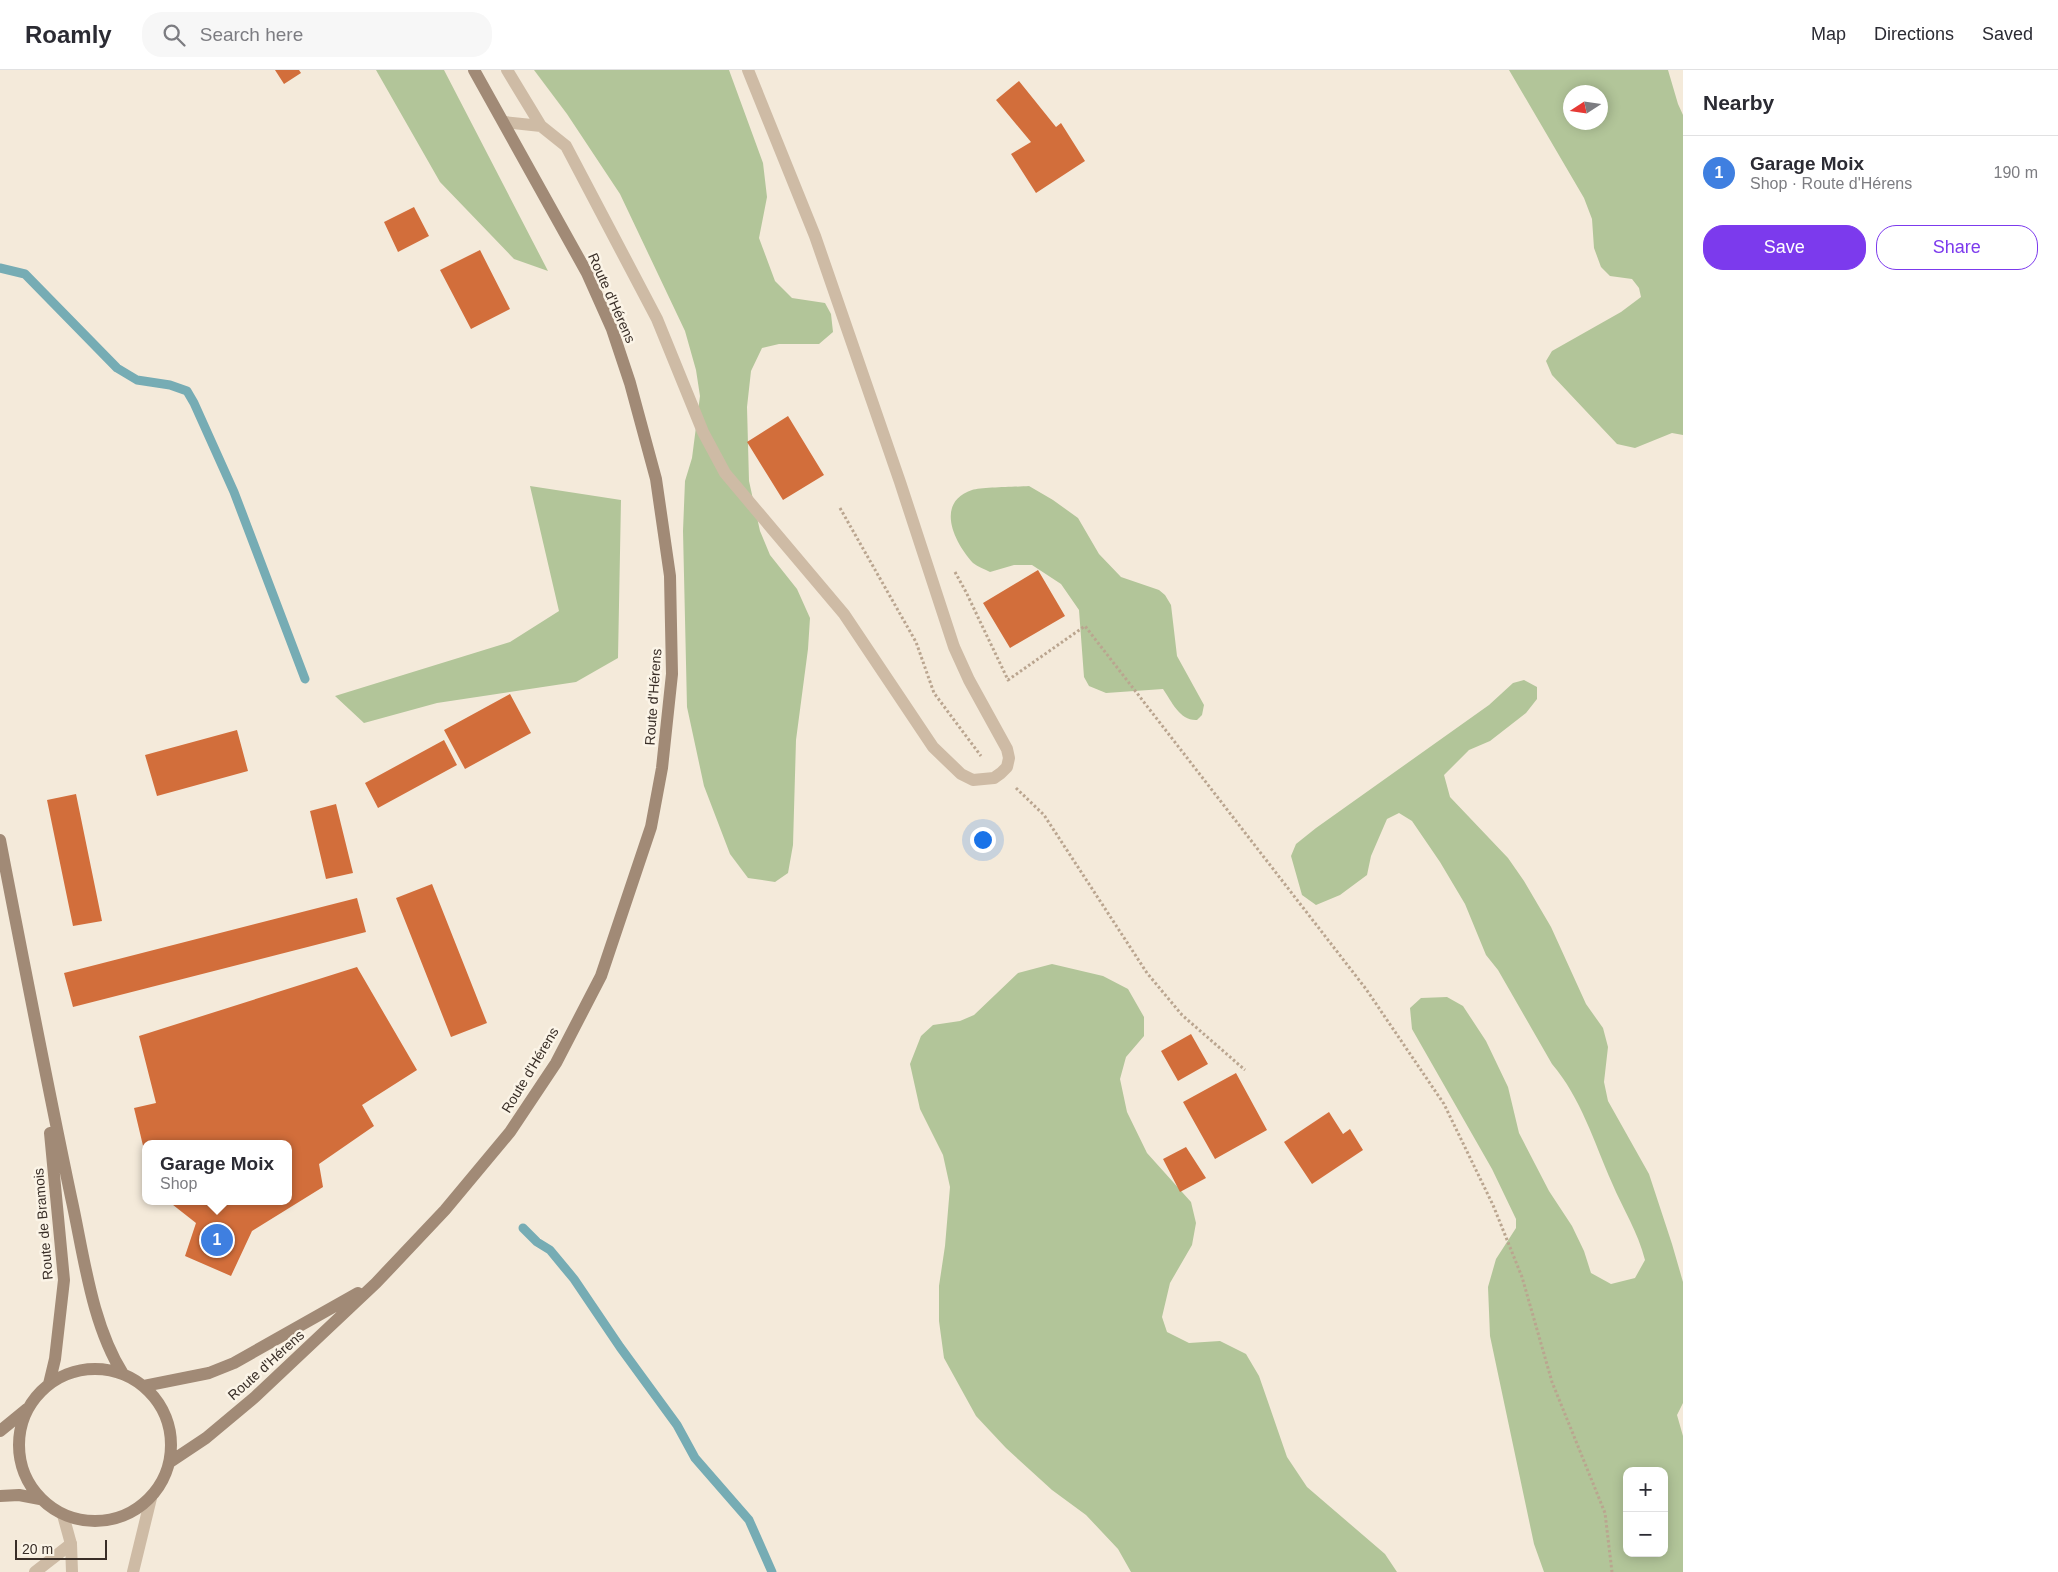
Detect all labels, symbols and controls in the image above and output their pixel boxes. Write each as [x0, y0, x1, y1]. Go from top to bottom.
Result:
search box [142, 12, 492, 57]
text: Roamly [25, 21, 112, 48]
icon: search [160, 21, 188, 49]
text: Search here [200, 24, 303, 45]
text: Map [1811, 24, 1846, 44]
text: Directions [1874, 24, 1954, 44]
text: Saved [1982, 24, 2033, 44]
north arrow [1563, 85, 1608, 130]
text: Nearby [1703, 91, 1774, 114]
text: Garage Moix [1750, 153, 1864, 174]
text: 1 [1715, 164, 1723, 181]
text: 190 m [1994, 164, 2038, 181]
text: Shop · Route d'Hérens [1750, 175, 1912, 192]
button: Save [1703, 225, 1866, 270]
button: Share [1876, 225, 2038, 270]
street label: Route d'Hérens [585, 251, 639, 345]
street label: Route d'Hérens [642, 648, 664, 746]
your location [970, 827, 996, 853]
street label: Route d'Hérens [498, 1024, 562, 1116]
popup [142, 1140, 292, 1205]
text: Garage Moix [160, 1153, 274, 1174]
street label: Route de Bramois [30, 1167, 56, 1281]
text: Shop [160, 1175, 197, 1192]
pin: 1 [201, 1221, 233, 1259]
street label: Route d'Hérens [225, 1327, 307, 1403]
map controls [1623, 1467, 1668, 1557]
button: + [1623, 1467, 1668, 1512]
button: − [1623, 1512, 1668, 1557]
scale bar [15, 1537, 108, 1560]
text: 20 m [22, 1541, 53, 1557]

